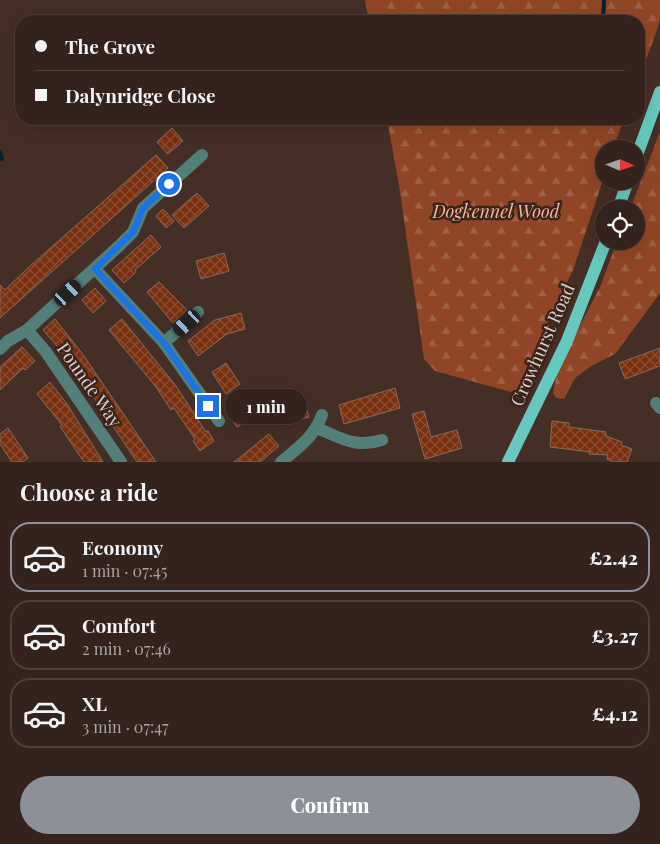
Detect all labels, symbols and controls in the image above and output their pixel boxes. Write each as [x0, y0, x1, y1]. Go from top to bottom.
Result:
text: The Grove [65, 33, 155, 59]
text: Dalynridge Close [65, 82, 216, 108]
north arrow [595, 140, 645, 190]
map controls [595, 140, 645, 250]
route start [158, 173, 180, 195]
park label: Dogkennel Wood [431, 199, 561, 223]
button: locate [595, 200, 645, 250]
car [51, 277, 84, 309]
street label: Crowhurst Road [504, 279, 580, 410]
car [170, 307, 203, 339]
street label: Pounde Way [52, 337, 128, 432]
callout: 1 min [226, 388, 308, 424]
route end [197, 395, 219, 417]
text: 1 min [246, 396, 286, 417]
text: Choose a ride [20, 477, 158, 507]
text: Economy [82, 534, 163, 560]
icon: car [22, 535, 67, 580]
text: £2.42 [589, 544, 638, 570]
text: 1 min · 07:45 [82, 560, 167, 581]
text: Comfort [82, 612, 156, 638]
icon: car [22, 613, 67, 658]
text: £3.27 [591, 622, 638, 648]
text: 2 min · 07:46 [82, 638, 171, 659]
text: XL [82, 690, 107, 716]
icon: car [22, 691, 67, 736]
text: £4.12 [592, 700, 638, 726]
text: 3 min · 07:47 [82, 716, 168, 737]
button: Confirm [20, 776, 640, 834]

